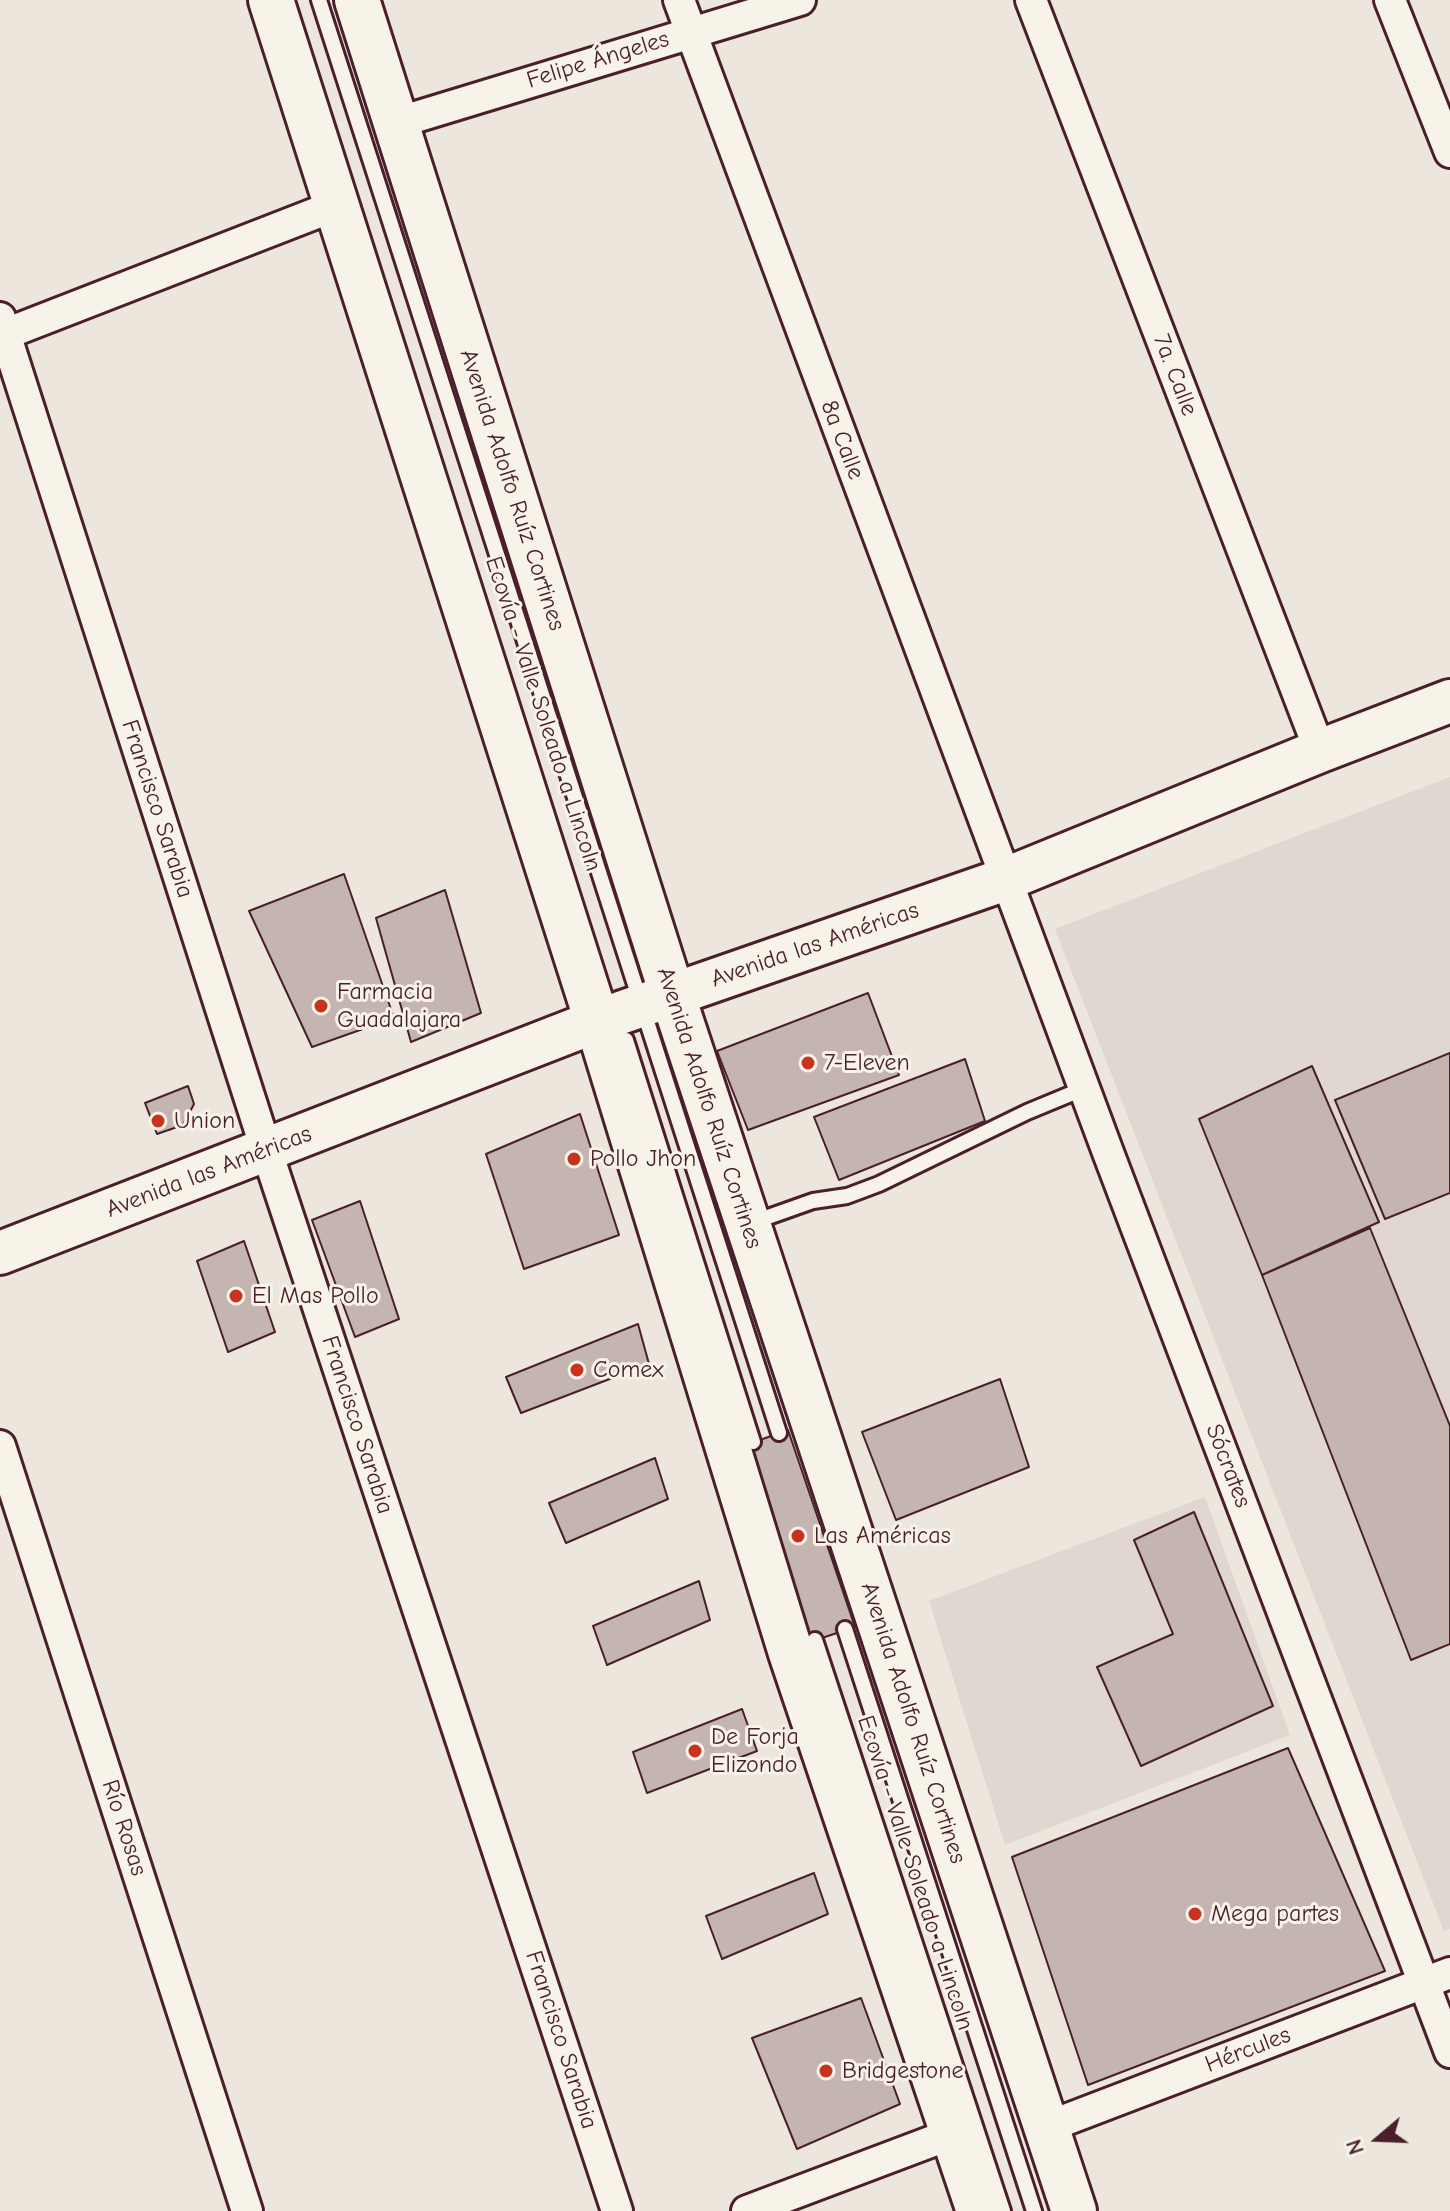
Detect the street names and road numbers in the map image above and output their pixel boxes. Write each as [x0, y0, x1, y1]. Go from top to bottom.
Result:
street label: Felipe Ángeles [523, 25, 673, 95]
street label: 7a. Calle [1146, 330, 1204, 420]
street label: Avenida Adolfo Ruíz Cortines [453, 346, 571, 634]
street label: 8a Calle [814, 396, 870, 484]
street label: Ecovía - Valle Soleado a Lincoln [478, 553, 608, 875]
street label: Francisco Sarabia [115, 716, 199, 902]
street label: Avenida las Américas [707, 896, 923, 994]
street label: Avenida Adolfo Ruíz Cortines [650, 964, 768, 1252]
street label: Avenida las Américas [102, 1120, 316, 1224]
street label: Francisco Sarabia [315, 1332, 399, 1518]
street label: Sócrates [1199, 1420, 1257, 1512]
street label: Avenida Adolfo Ruíz Cortines [854, 1579, 972, 1867]
street label: Ecovía - Valle Soleado a Lincoln [850, 1712, 980, 2034]
street label: Río Rosas [95, 1776, 153, 1880]
street label: Francisco Sarabia [519, 1947, 603, 2133]
street label: Hércules [1201, 2021, 1295, 2079]

